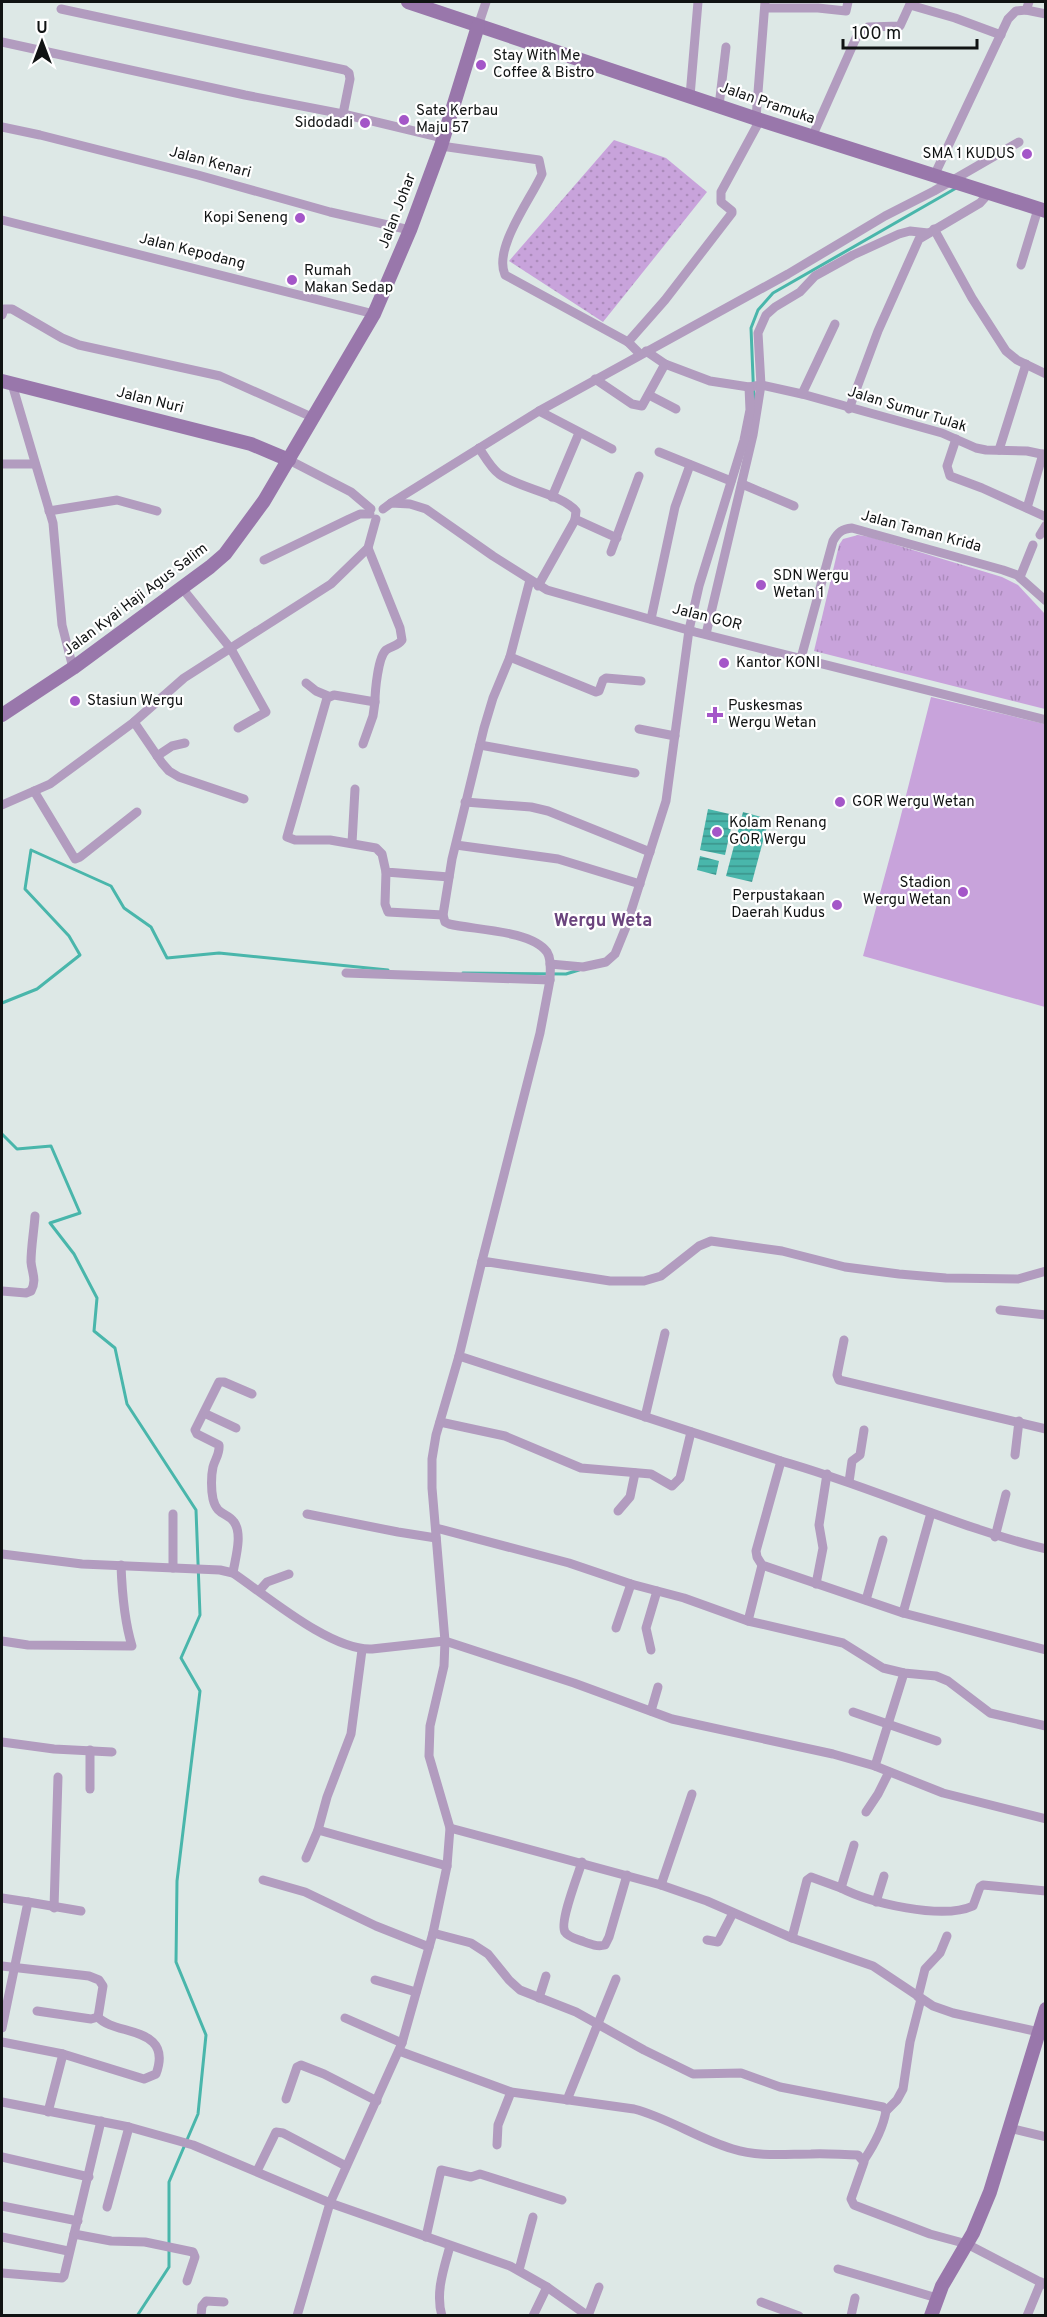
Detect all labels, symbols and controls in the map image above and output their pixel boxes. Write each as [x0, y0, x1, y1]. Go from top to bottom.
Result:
north arrow [12, 12, 72, 72]
scale bar [843, 12, 976, 50]
text: U [36, 19, 48, 39]
text: 100 m [852, 23, 901, 46]
place label: Stay With Me Coffee & Bistro [493, 47, 594, 83]
marker: Stay With Me Coffee & Bistro [474, 58, 488, 72]
street label: Jalan Pramuka [717, 79, 817, 129]
place label: Sate Kerbau Maju 57 [416, 102, 498, 138]
marker: Sate Kerbau Maju 57 [397, 113, 411, 127]
place label: Sidodadi [294, 114, 353, 133]
marker: Sidodadi [358, 116, 372, 130]
street label: Jalan Kenari [167, 143, 253, 183]
place label: SMA 1 KUDUS [923, 145, 1015, 164]
marker: SMA 1 KUDUS [1020, 147, 1034, 161]
street label: Jalan Johar [375, 171, 421, 251]
place label: Kopi Seneng [203, 209, 288, 228]
marker: Kopi Seneng [293, 211, 307, 225]
street label: Jalan Kepodang [137, 230, 247, 274]
place label: Rumah Makan Sedap [304, 262, 393, 298]
marker: Rumah Makan Sedap [285, 273, 299, 287]
street label: Jalan Nuri [114, 383, 186, 419]
street label: Jalan Sumur Tulak [845, 383, 969, 437]
street label: Jalan Taman Krida [859, 507, 983, 557]
street label: Jalan Kyai Haji Agus Salim [60, 539, 212, 661]
place label: SDN Wergu Wetan 1 [773, 567, 849, 603]
marker: SDN Wergu Wetan 1 [754, 578, 768, 592]
street label: Jalan GOR [670, 600, 744, 636]
place label: Kantor KONI [736, 654, 820, 673]
marker: Kantor KONI [717, 656, 731, 670]
place label: Stasiun Wergu [87, 692, 183, 711]
marker: Stasiun Wergu [68, 694, 82, 708]
place label: Puskesmas Wergu Wetan [728, 697, 816, 733]
marker: Puskesmas Wergu Wetan [706, 706, 724, 724]
place label: GOR Wergu Wetan [852, 793, 975, 812]
marker: GOR Wergu Wetan [833, 795, 847, 809]
place label: Kolam Renang GOR Wergu [729, 814, 827, 850]
marker: Kolam Renang GOR Wergu [710, 825, 724, 839]
place label: Stadion Wergu Wetan [863, 874, 951, 910]
marker: Stadion Wergu Wetan [956, 885, 970, 899]
place label: Perpustakaan Daerah Kudus [731, 887, 825, 923]
marker: Perpustakaan Daerah Kudus [830, 898, 844, 912]
district label: Wergu Weta [554, 910, 652, 933]

